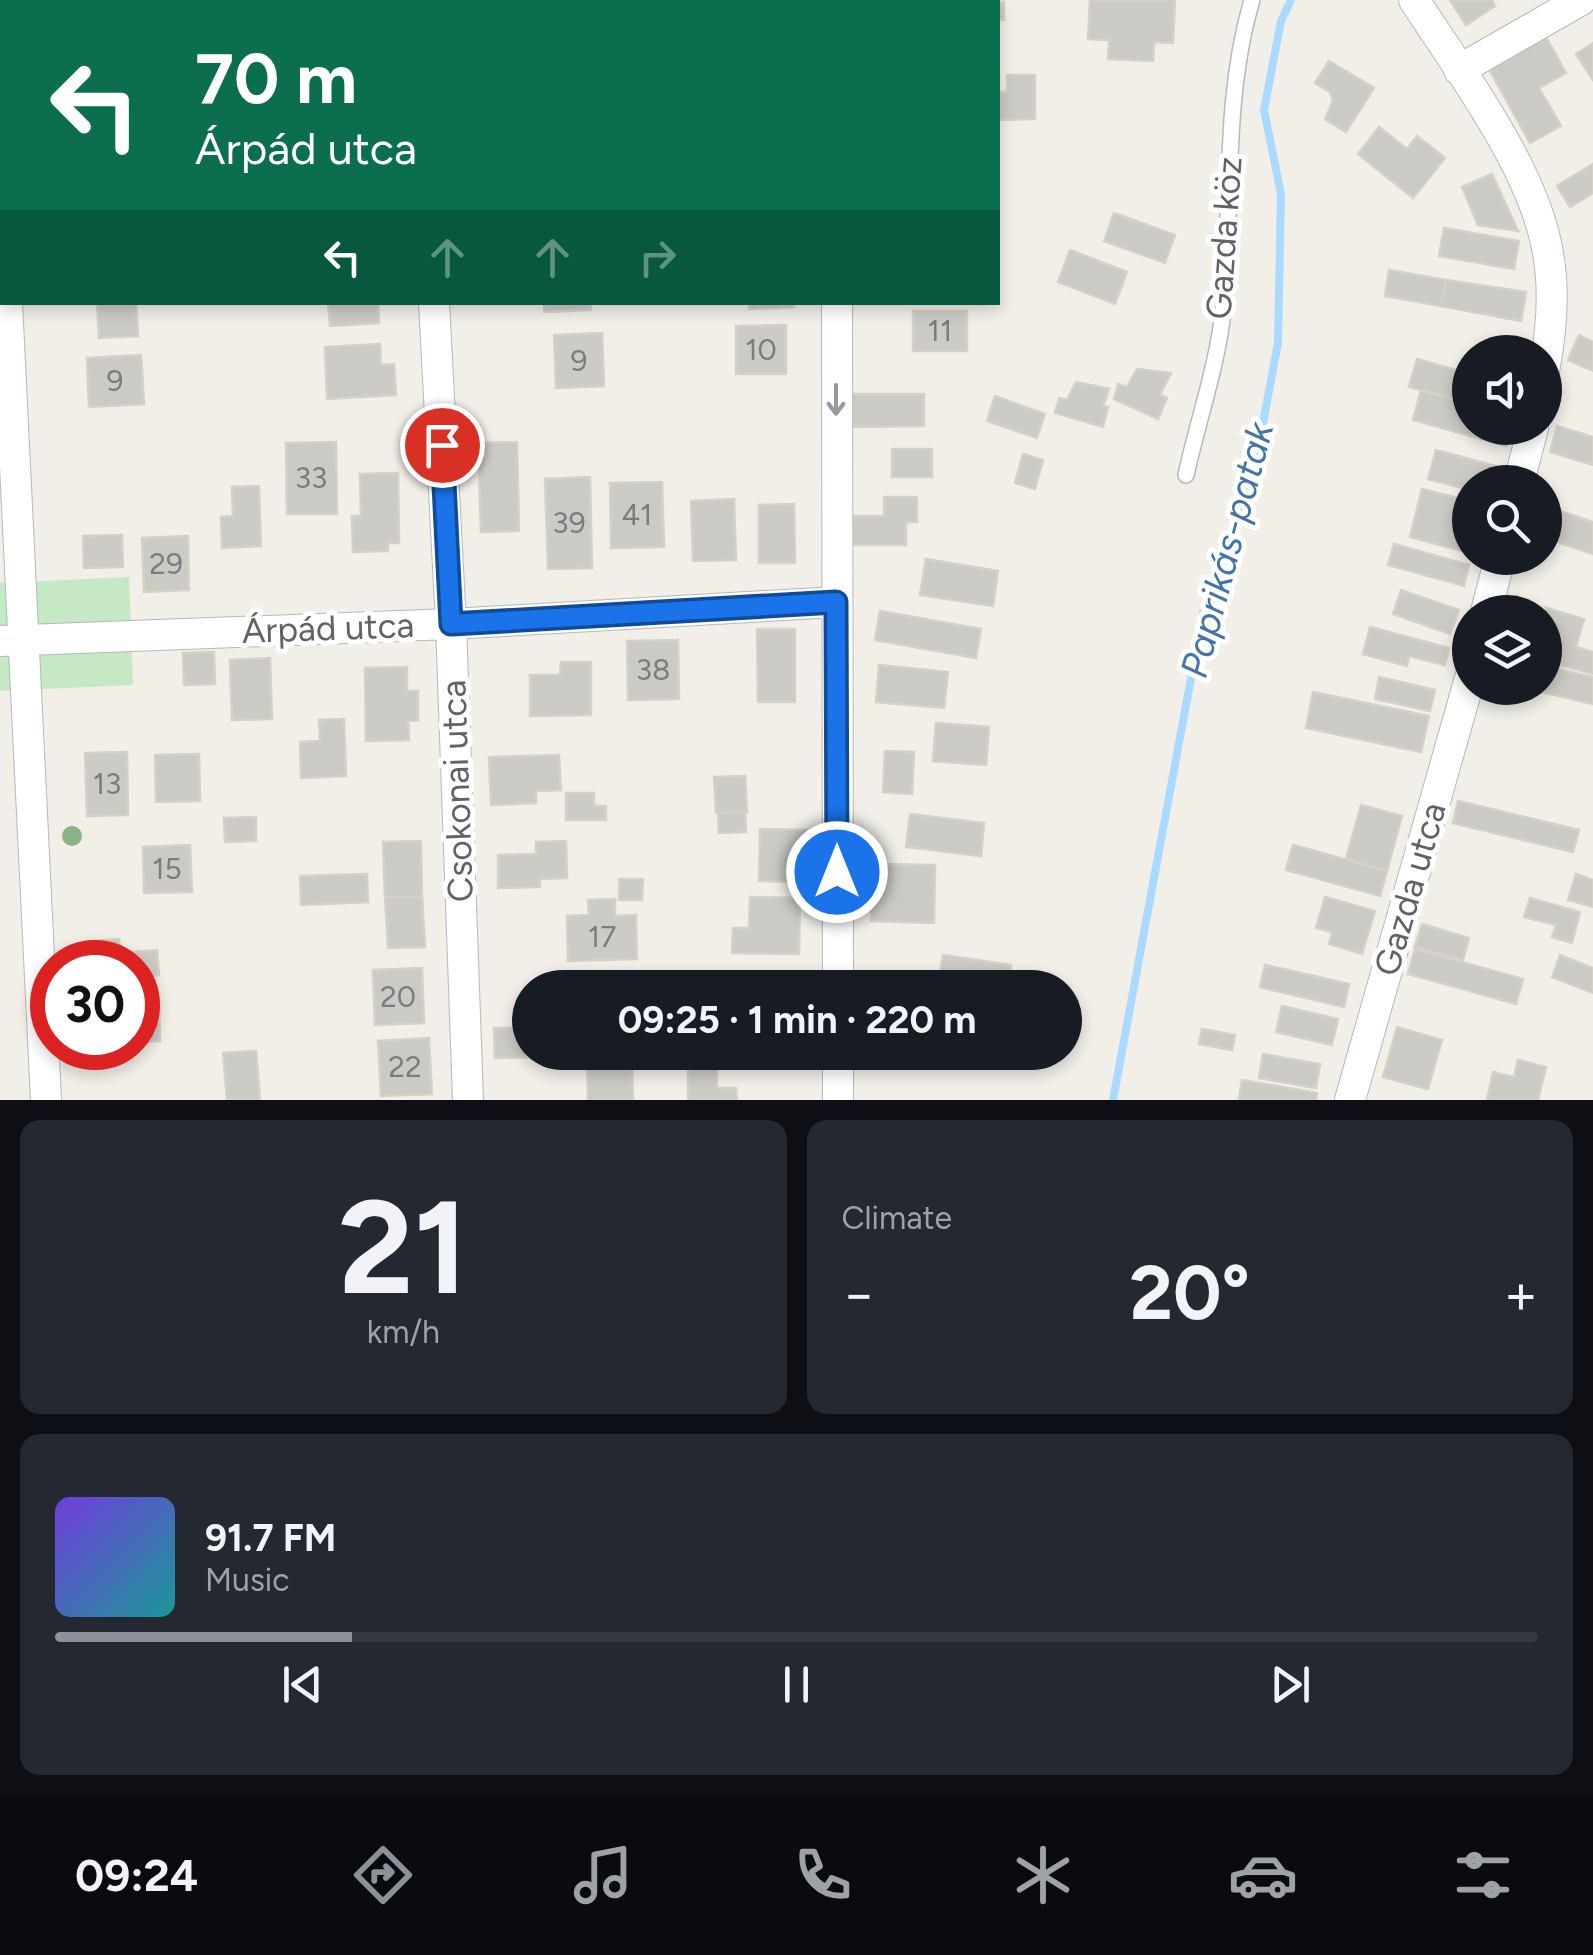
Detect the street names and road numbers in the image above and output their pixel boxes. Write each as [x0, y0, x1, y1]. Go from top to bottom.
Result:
street label: Gazda köz [1197, 155, 1251, 321]
street label: Árpád utca [241, 604, 415, 652]
street label: Csokonai utca [432, 679, 482, 903]
street label: Gazda utca [1365, 798, 1455, 980]

